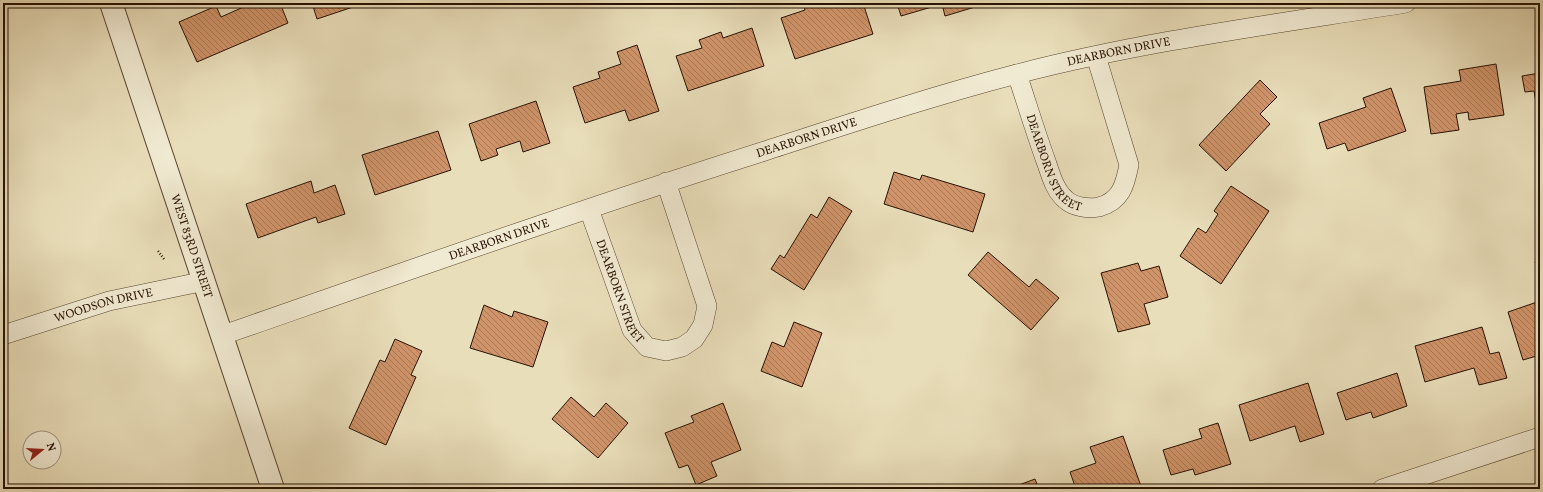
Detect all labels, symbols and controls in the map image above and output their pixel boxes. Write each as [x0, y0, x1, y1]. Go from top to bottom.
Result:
street label: DEARBORN DRIVE [1066, 34, 1172, 71]
street label: DEARBORN STREET [1022, 112, 1083, 216]
street label: DEARBORN DRIVE [754, 115, 859, 162]
street label: WEST 83RD STREET [166, 192, 216, 300]
street label: DEARBORN DRIVE [447, 216, 551, 265]
street label: DEARBORN STREET [591, 237, 647, 347]
street label: WOODSON DRIVE [52, 285, 154, 327]
north arrow [22, 430, 62, 470]
text: N [42, 441, 58, 453]

